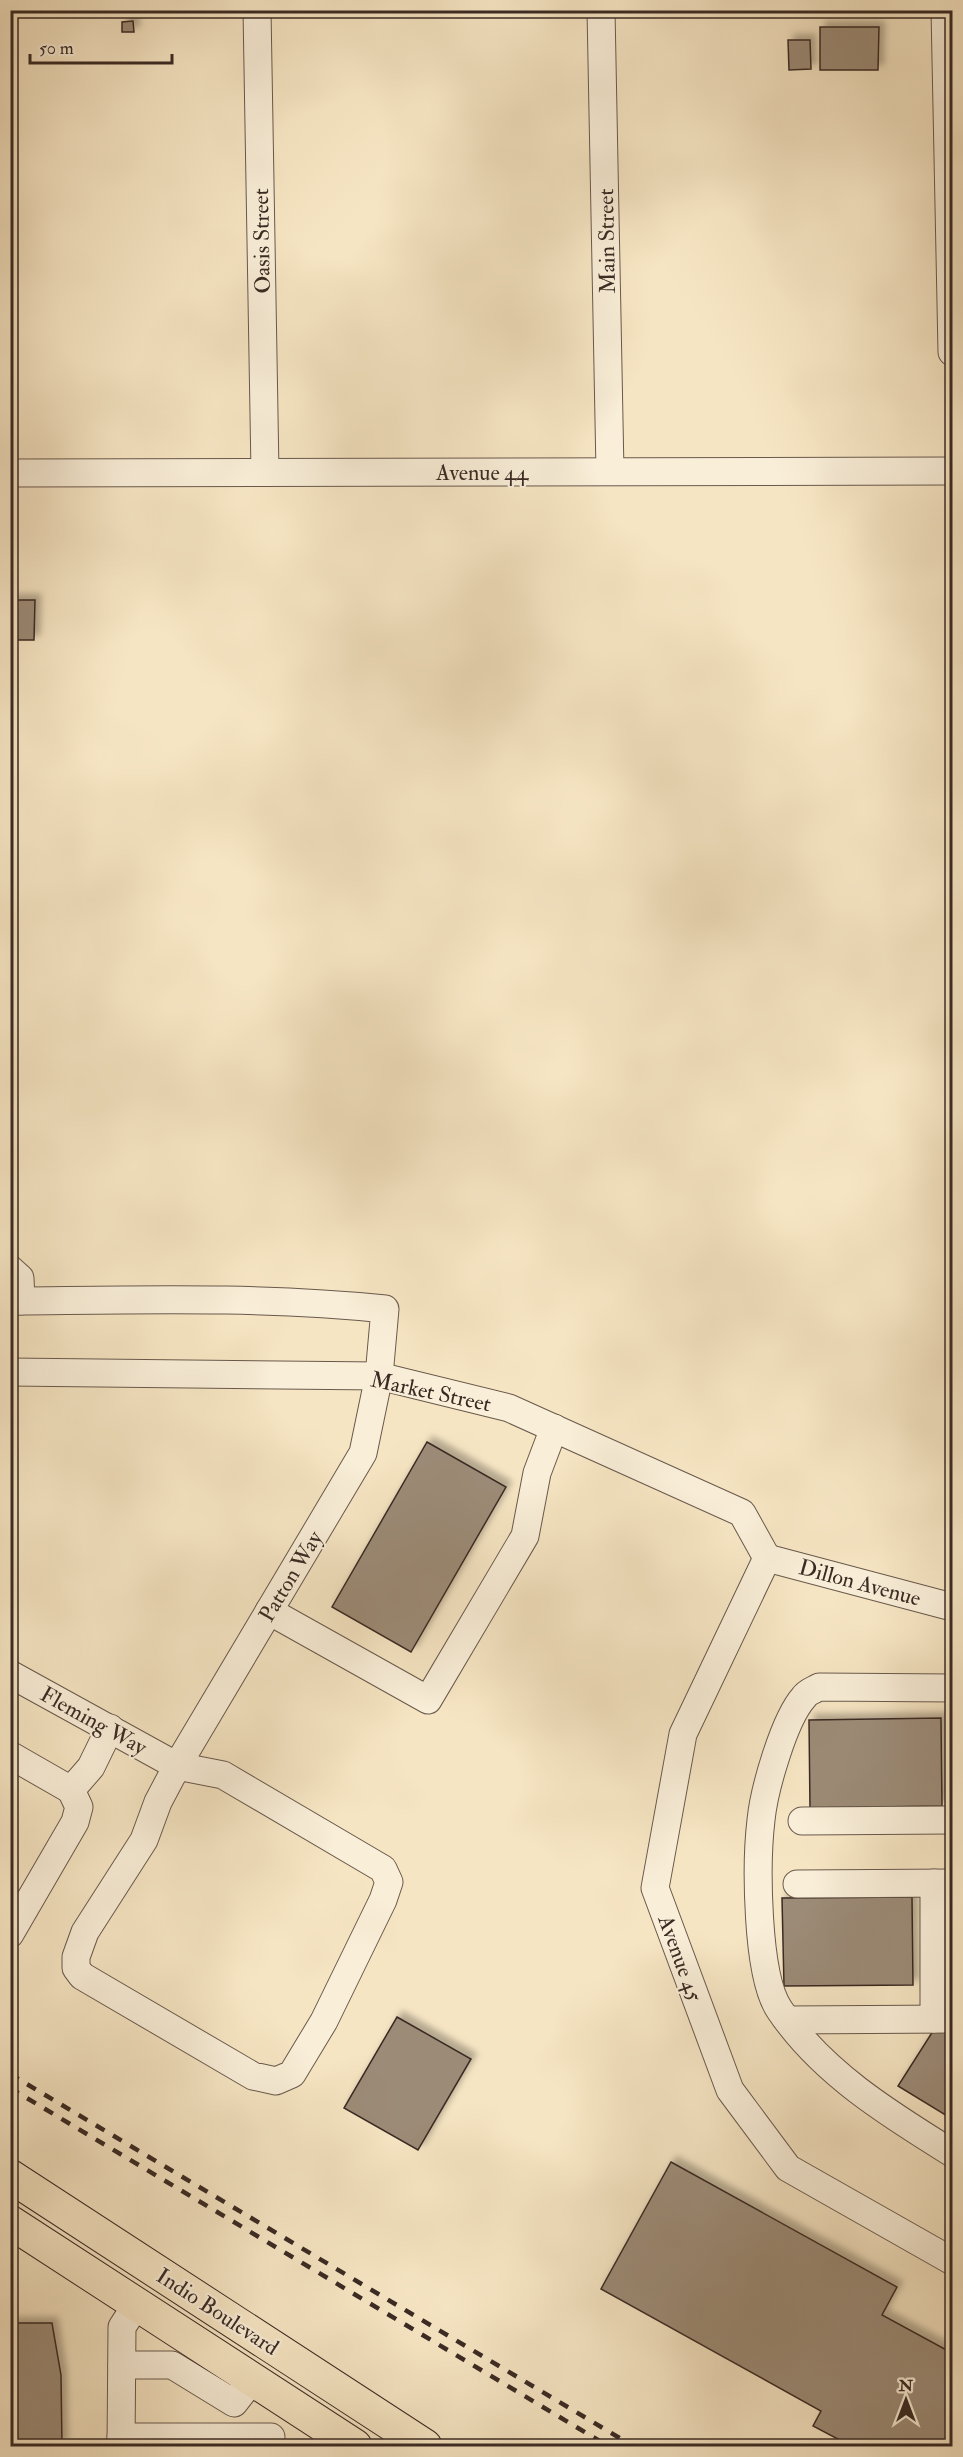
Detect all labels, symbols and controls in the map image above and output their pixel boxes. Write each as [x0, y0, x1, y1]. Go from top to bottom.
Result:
scale bar [30, 27, 172, 65]
text: 50 m [39, 37, 74, 60]
street label: Oasis Street [247, 188, 277, 294]
street label: Main Street [592, 188, 622, 294]
street label: Avenue 44 [435, 459, 529, 487]
street label: Market Street [368, 1366, 494, 1418]
street label: Patton Way [253, 1526, 329, 1627]
street label: Dillon Avenue [796, 1553, 924, 1613]
street label: Fleming Way [35, 1680, 152, 1762]
street label: Avenue 45 [651, 1910, 709, 2006]
street label: Indio Boulevard [151, 2262, 284, 2362]
north arrow [876, 2370, 936, 2430]
text: N [898, 2376, 914, 2396]

